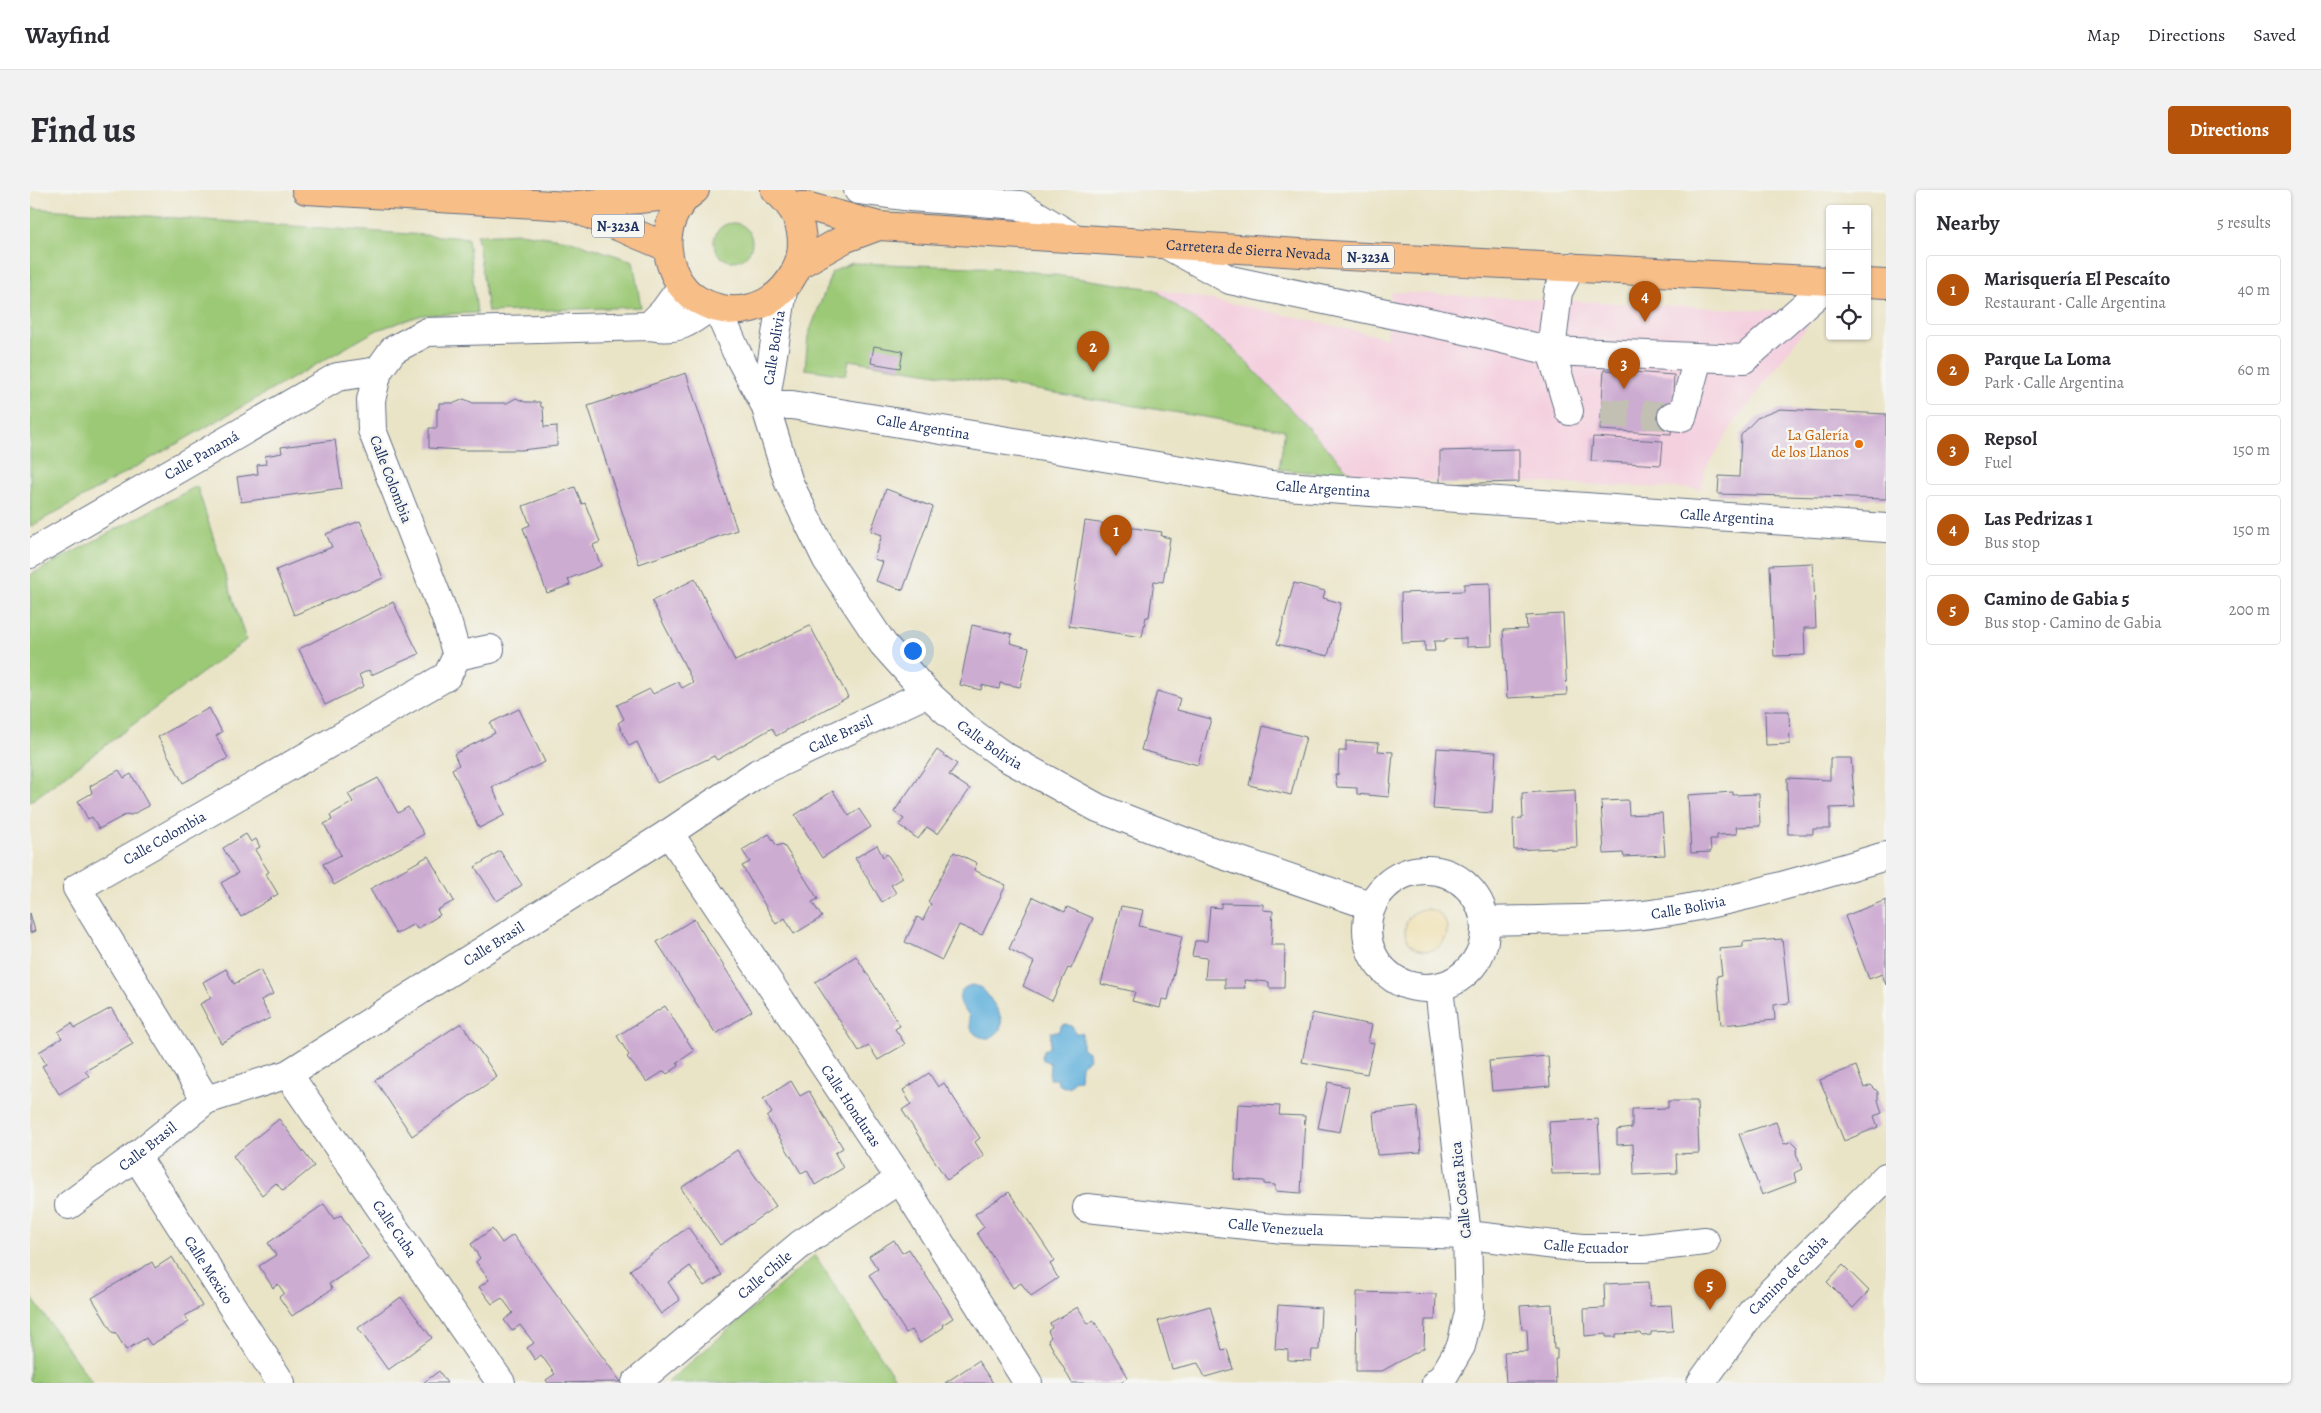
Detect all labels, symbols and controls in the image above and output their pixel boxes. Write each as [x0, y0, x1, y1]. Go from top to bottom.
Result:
text: Wayfind [25, 19, 110, 51]
text: Map [2087, 23, 2120, 47]
text: Directions [2148, 23, 2225, 47]
text: Saved [2253, 23, 2296, 47]
text: Find us [30, 106, 136, 154]
button: Directions [2168, 106, 2291, 154]
map controls [1826, 205, 1871, 340]
button: + [1826, 205, 1871, 250]
text: Nearby [1936, 209, 1999, 237]
text: 5 results [2217, 212, 2271, 234]
road number: N-323A [592, 214, 644, 238]
street label: Carretera de Sierra Nevada [1165, 234, 1332, 265]
road number: N-323A [1342, 246, 1394, 268]
button: − [1826, 250, 1871, 295]
text: Marisquería El Pescaíto [1984, 266, 2170, 292]
text: 1 [1950, 279, 1956, 301]
text: 40 m [2238, 279, 2270, 301]
pin: 4 [1629, 281, 1661, 322]
text: Restaurant · Calle Argentina [1984, 292, 2166, 314]
button: locate [1826, 295, 1871, 340]
street label: Calle Bolivia [758, 309, 790, 387]
pin: 2 [1077, 331, 1109, 372]
text: Parque La Loma [1984, 346, 2111, 372]
pin: 3 [1608, 348, 1640, 389]
text: 2 [1949, 359, 1957, 381]
text: 60 m [2238, 359, 2270, 381]
text: Park · Calle Argentina [1984, 372, 2124, 394]
street label: Calle Argentina [875, 409, 971, 445]
place label: La Galería de los Llanos [1771, 425, 1849, 462]
street label: Calle Panamá [161, 426, 243, 485]
text: Repsol [1984, 426, 2037, 452]
street label: Calle Colombia [365, 432, 417, 526]
marker: La Galería de los Llanos [1853, 438, 1865, 450]
text: 3 [1950, 439, 1956, 461]
text: 150 m [2233, 439, 2270, 461]
text: Fuel [1984, 452, 2012, 474]
street label: Calle Argentina [1275, 475, 1371, 502]
street label: Calle Argentina [1679, 504, 1775, 530]
text: Las Pedrizas 1 [1984, 506, 2093, 532]
pin: 1 [1100, 515, 1132, 556]
text: 4 [1949, 519, 1957, 541]
text: 150 m [2233, 519, 2270, 541]
text: Bus stop [1984, 532, 2040, 554]
text: Camino de Gabia 5 [1984, 586, 2130, 612]
text: 5 [1950, 599, 1956, 621]
text: 200 m [2229, 599, 2270, 621]
text: Bus stop · Camino de Gabia [1984, 612, 2162, 634]
your location [900, 638, 926, 664]
street label: Calle Brasil [805, 710, 876, 758]
street label: Calle Bolivia [953, 715, 1026, 774]
street label: Calle Colombia [119, 806, 210, 870]
street label: Calle Bolivia [1650, 891, 1727, 924]
street label: Calle Brasil [459, 917, 528, 971]
street label: Calle Honduras [816, 1061, 886, 1151]
street label: Calle Brasil [114, 1117, 181, 1176]
street label: Calle Costa Rica [1446, 1141, 1476, 1239]
street label: Calle Cuba [368, 1196, 422, 1261]
street label: Calle Venezuela [1227, 1213, 1324, 1240]
street label: Camino de Gabia [1744, 1231, 1832, 1319]
street label: Calle Mexico [179, 1232, 238, 1308]
street label: Calle Ecuador [1543, 1234, 1629, 1258]
street label: Calle Chile [733, 1246, 796, 1304]
pin: 5 [1694, 1269, 1726, 1310]

